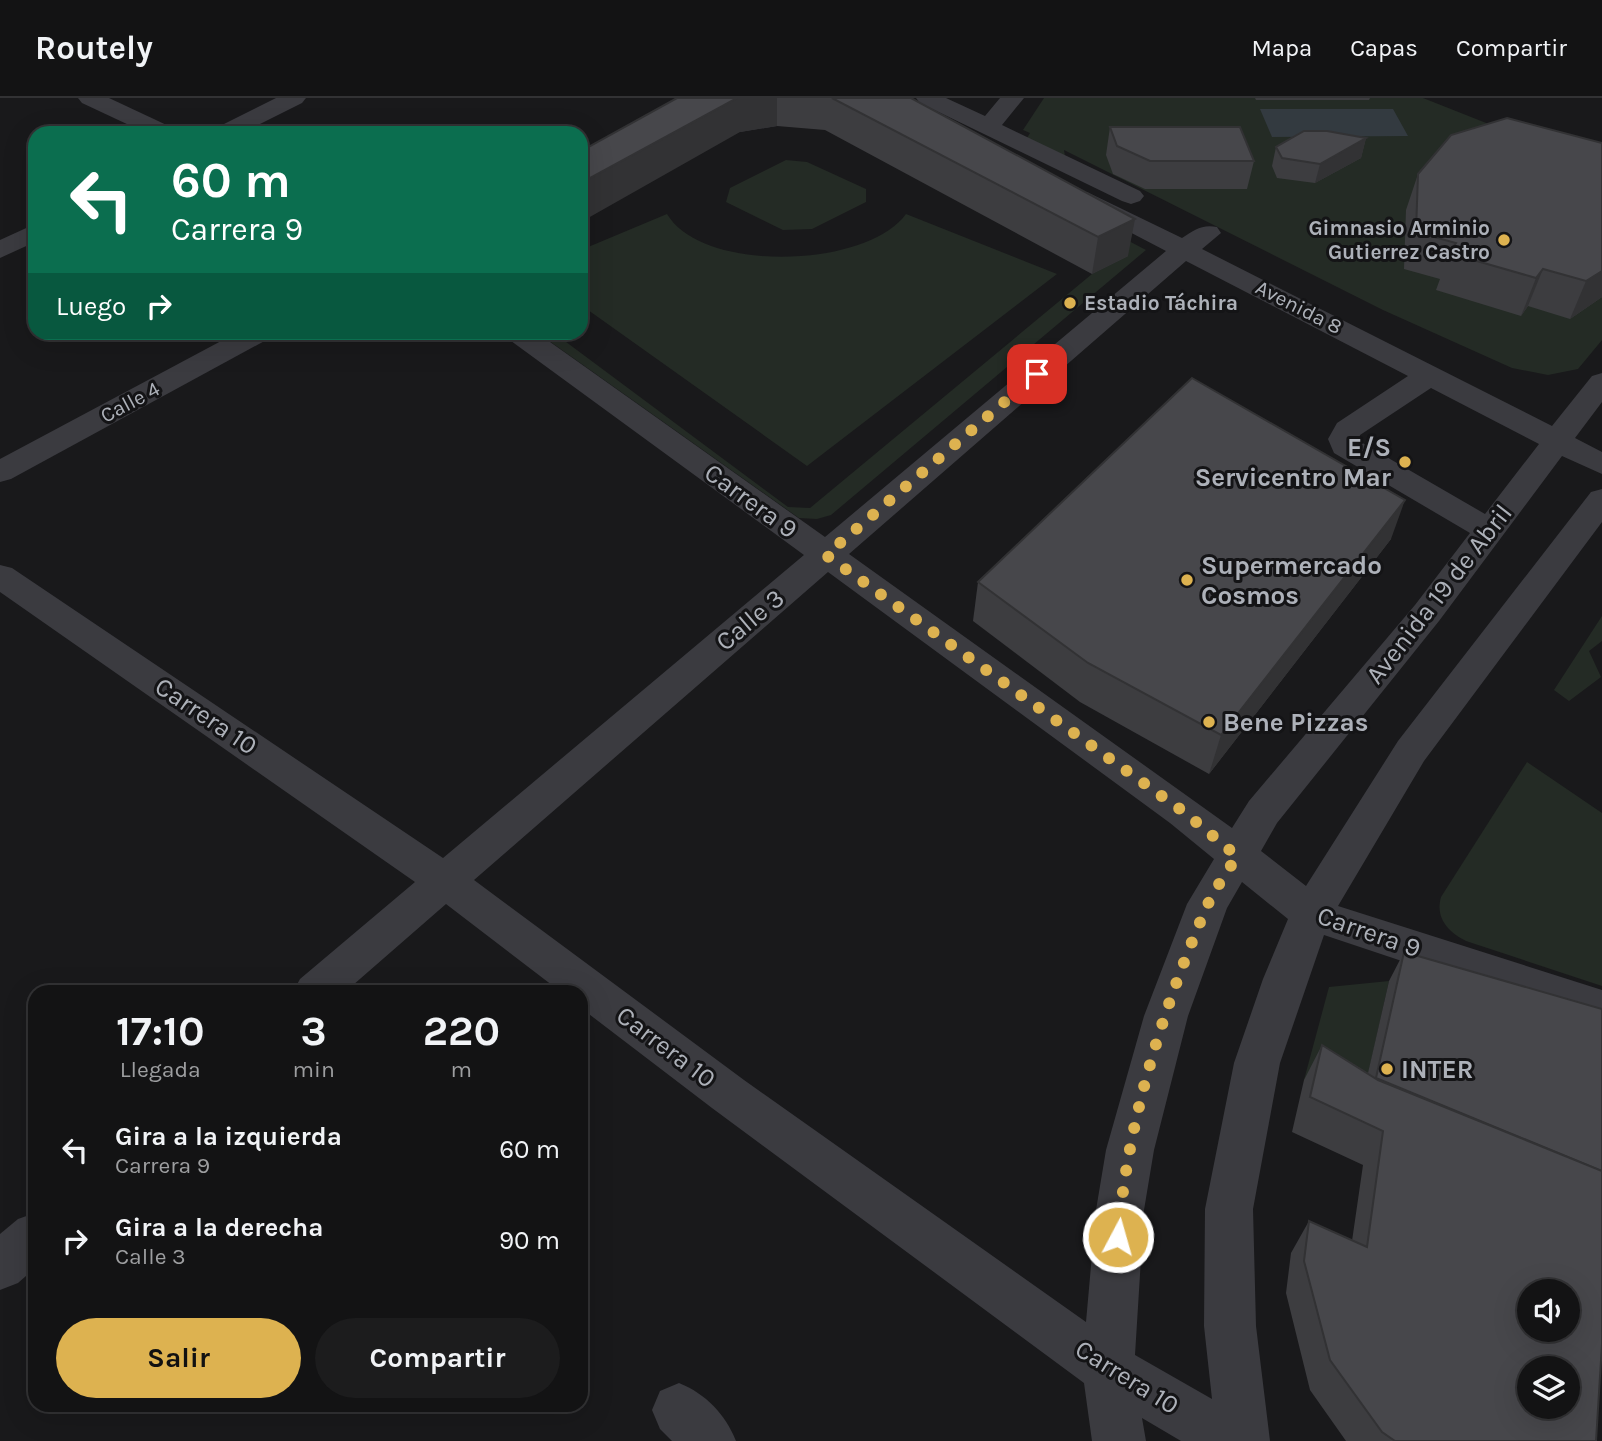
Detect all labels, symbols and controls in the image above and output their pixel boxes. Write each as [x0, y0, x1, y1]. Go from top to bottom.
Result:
text: Routely [35, 29, 153, 67]
text: Mapa [1251, 34, 1312, 62]
text: Capas [1350, 34, 1418, 62]
text: Compartir [1456, 34, 1567, 62]
text: 60 m [171, 152, 291, 209]
icon: left [56, 154, 147, 245]
text: Carrera 9 [171, 211, 303, 248]
place label: Gimnasio Arminio Gutierrez Castro [1308, 216, 1490, 264]
marker: Gimnasio Arminio Gutierrez Castro [1496, 232, 1512, 248]
street label: Avenida 8 [1252, 275, 1346, 339]
icon: right [140, 287, 178, 325]
text: Luego [56, 291, 126, 322]
place label: Estadio Táchira [1084, 291, 1238, 315]
marker: Estadio Táchira [1062, 295, 1078, 311]
pin [1007, 344, 1067, 404]
icon: arrive [1018, 355, 1056, 393]
street label: Calle 4 [96, 376, 164, 428]
place label: E/S Servicentro Mar [1195, 432, 1392, 493]
marker: E/S Servicentro Mar [1397, 454, 1413, 470]
street label: Carrera 9 [698, 457, 804, 545]
street label: Avenida 19 de Abril [1359, 498, 1519, 690]
place label: Supermercado Cosmos [1201, 550, 1382, 611]
marker: Supermercado Cosmos [1179, 572, 1195, 588]
street label: Calle 3 [710, 583, 790, 657]
street label: Carrera 10 [149, 671, 263, 761]
place label: Bene Pizzas [1223, 707, 1368, 738]
marker: Bene Pizzas [1201, 714, 1217, 730]
street label: Carrera 9 [1313, 900, 1425, 964]
street label: Carrera 10 [610, 1000, 722, 1094]
text: 17:10 [116, 1006, 205, 1056]
text: 3 [301, 1006, 327, 1056]
text: 220 [423, 1006, 500, 1056]
place label: INTER [1401, 1054, 1473, 1085]
text: Llegada [120, 1056, 201, 1083]
text: min [293, 1056, 335, 1083]
text: m [451, 1056, 472, 1083]
marker: INTER [1379, 1061, 1395, 1077]
text: Gira a la izquierda [115, 1121, 342, 1152]
icon: left [56, 1131, 94, 1169]
text: 60 m [499, 1134, 560, 1165]
text: Carrera 9 [115, 1152, 210, 1179]
position arrow [1081, 1200, 1155, 1274]
text: Gira a la derecha [115, 1212, 324, 1243]
icon: right [56, 1222, 94, 1260]
text: 90 m [499, 1225, 560, 1256]
text: Calle 3 [115, 1243, 186, 1270]
map controls [1517, 1279, 1580, 1419]
button: sound [1517, 1279, 1580, 1342]
button: Salir [56, 1318, 301, 1398]
button: Compartir [315, 1318, 560, 1398]
street label: Carrera 10 [1069, 1333, 1185, 1421]
button: layers [1517, 1356, 1580, 1419]

